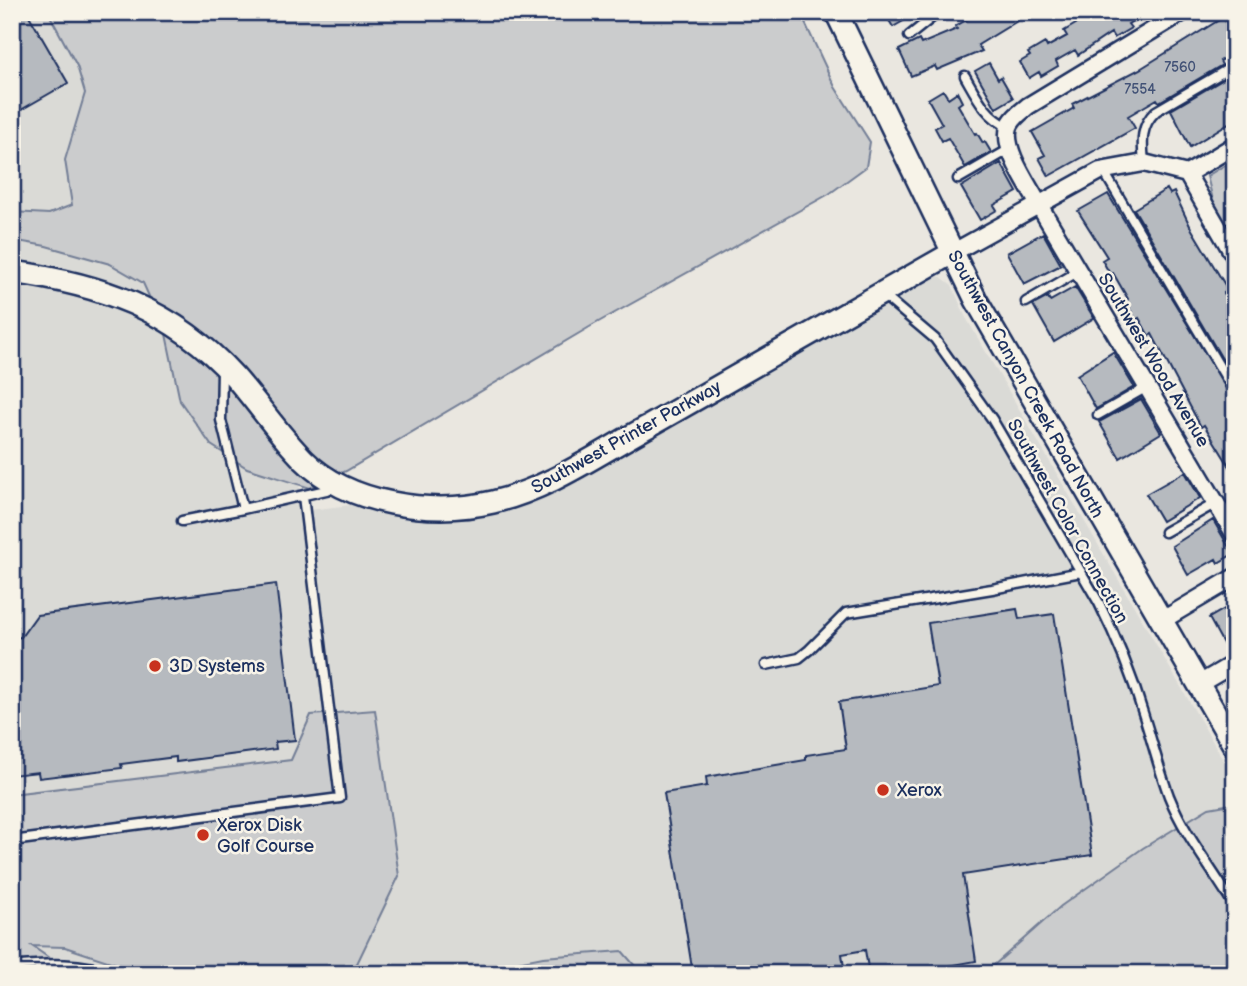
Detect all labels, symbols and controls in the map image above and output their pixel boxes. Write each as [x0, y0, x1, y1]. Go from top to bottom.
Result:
house number: 7560 [1164, 59, 1196, 76]
house number: 7554 [1124, 81, 1156, 98]
street label: Southwest Canyon Creek Road North [943, 247, 1108, 522]
street label: Southwest Wood Avenue [1093, 270, 1214, 451]
street label: Southwest Printer Parkway [528, 376, 726, 498]
street label: Southwest Color Connection [1003, 415, 1133, 627]
place label: 3D Systems [169, 656, 265, 677]
marker: 3D Systems [147, 658, 163, 674]
place label: Xerox [896, 780, 942, 801]
marker: Xerox [875, 782, 891, 798]
place label: Xerox Disk Golf Course [216, 815, 314, 857]
marker: Xerox Disk Golf Course [195, 827, 211, 843]

